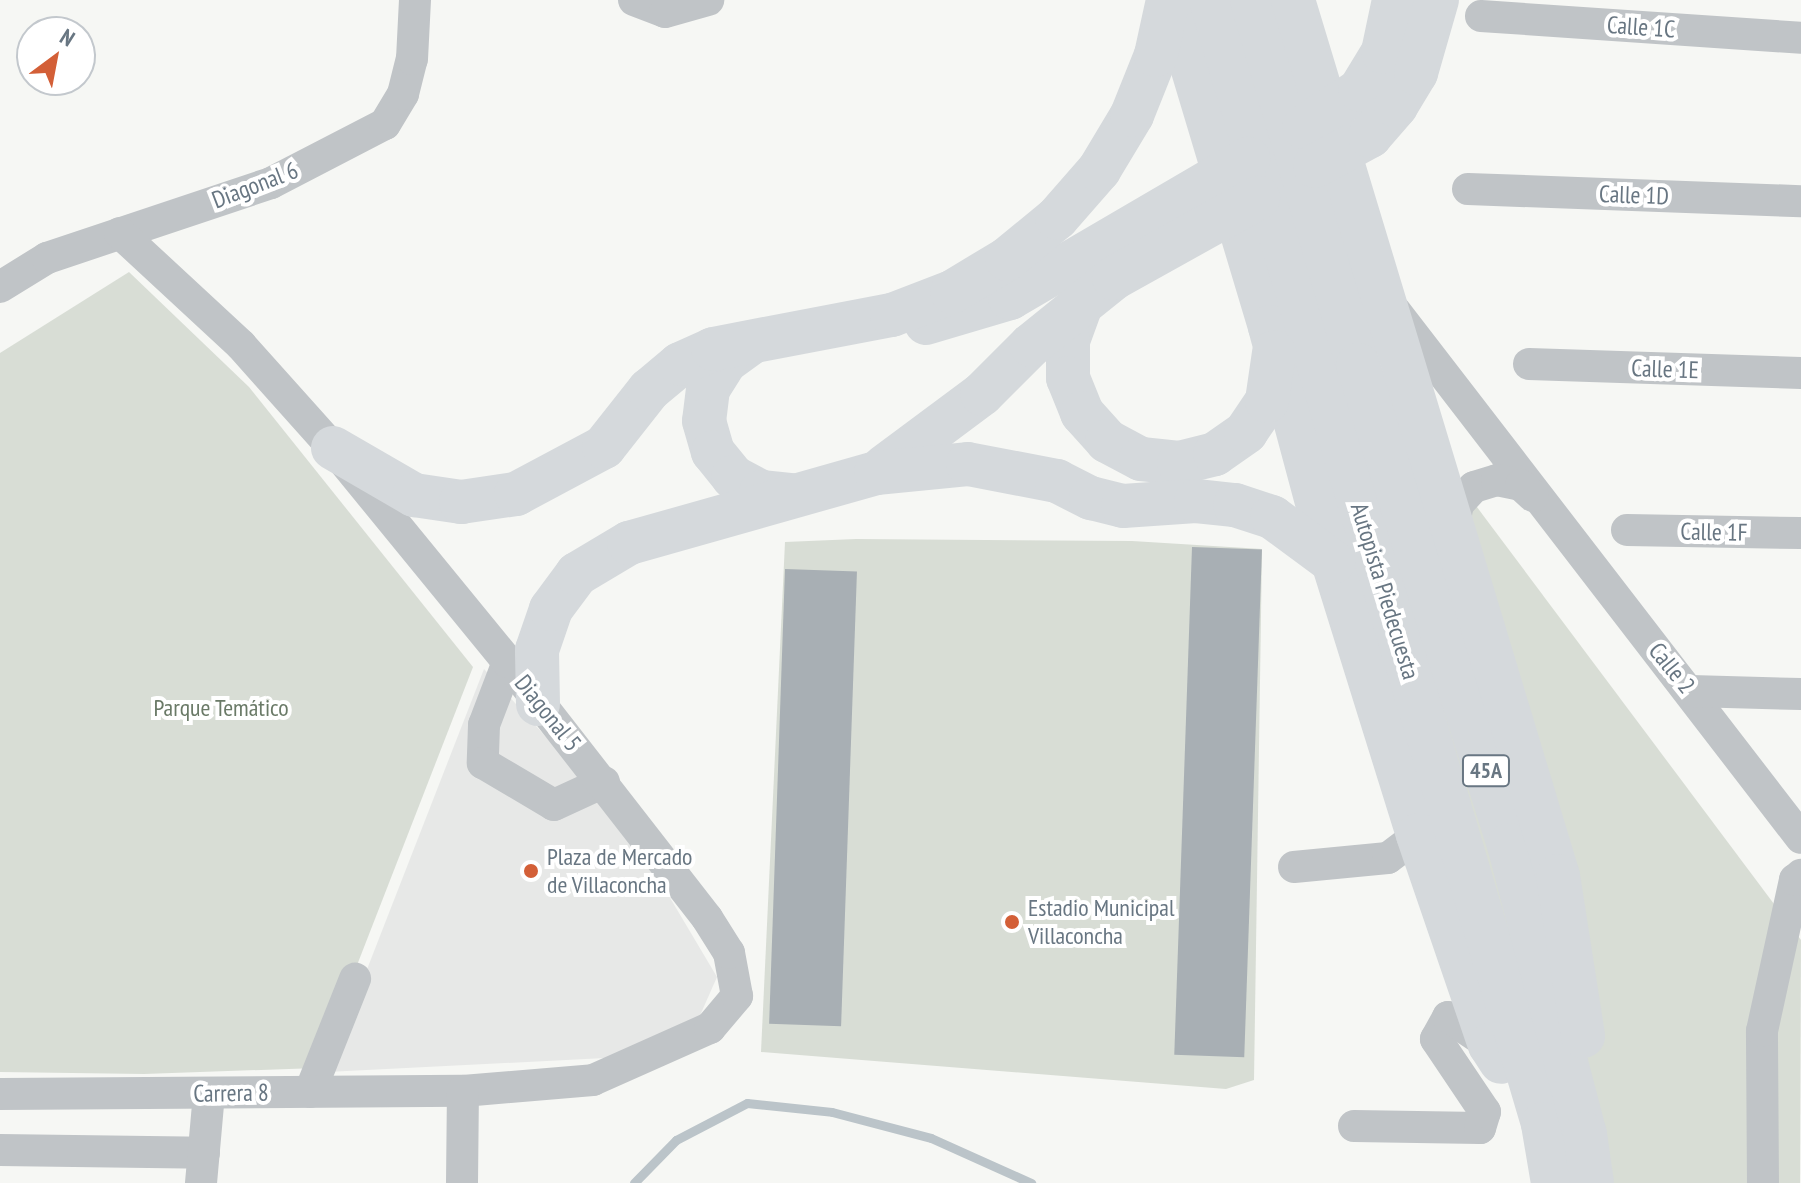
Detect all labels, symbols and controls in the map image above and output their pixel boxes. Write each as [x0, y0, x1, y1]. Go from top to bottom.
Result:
street label: Calle 1C [1606, 10, 1676, 44]
north arrow [16, 16, 96, 96]
text: N [55, 22, 80, 52]
street label: Diagonal 6 [208, 155, 302, 215]
street label: Calle 1D [1599, 179, 1669, 211]
street label: Calle 1E [1631, 353, 1699, 385]
street label: Autopista Piedecuesta [1345, 499, 1425, 683]
street label: Calle 1F [1680, 517, 1748, 547]
street label: Calle 2 [1643, 637, 1701, 699]
street label: Diagonal 5 [509, 669, 587, 757]
park label: Parque Temático [153, 694, 289, 722]
road number: 45A [1460, 753, 1512, 789]
place label: Plaza de Mercado de Villaconcha [547, 843, 692, 899]
marker: Plaza de Mercado de Villaconcha [522, 862, 540, 880]
place label: Estadio Municipal Villaconcha [1028, 894, 1174, 950]
marker: Estadio Municipal Villaconcha [1003, 913, 1021, 931]
street label: Carrera 8 [193, 1078, 269, 1108]

